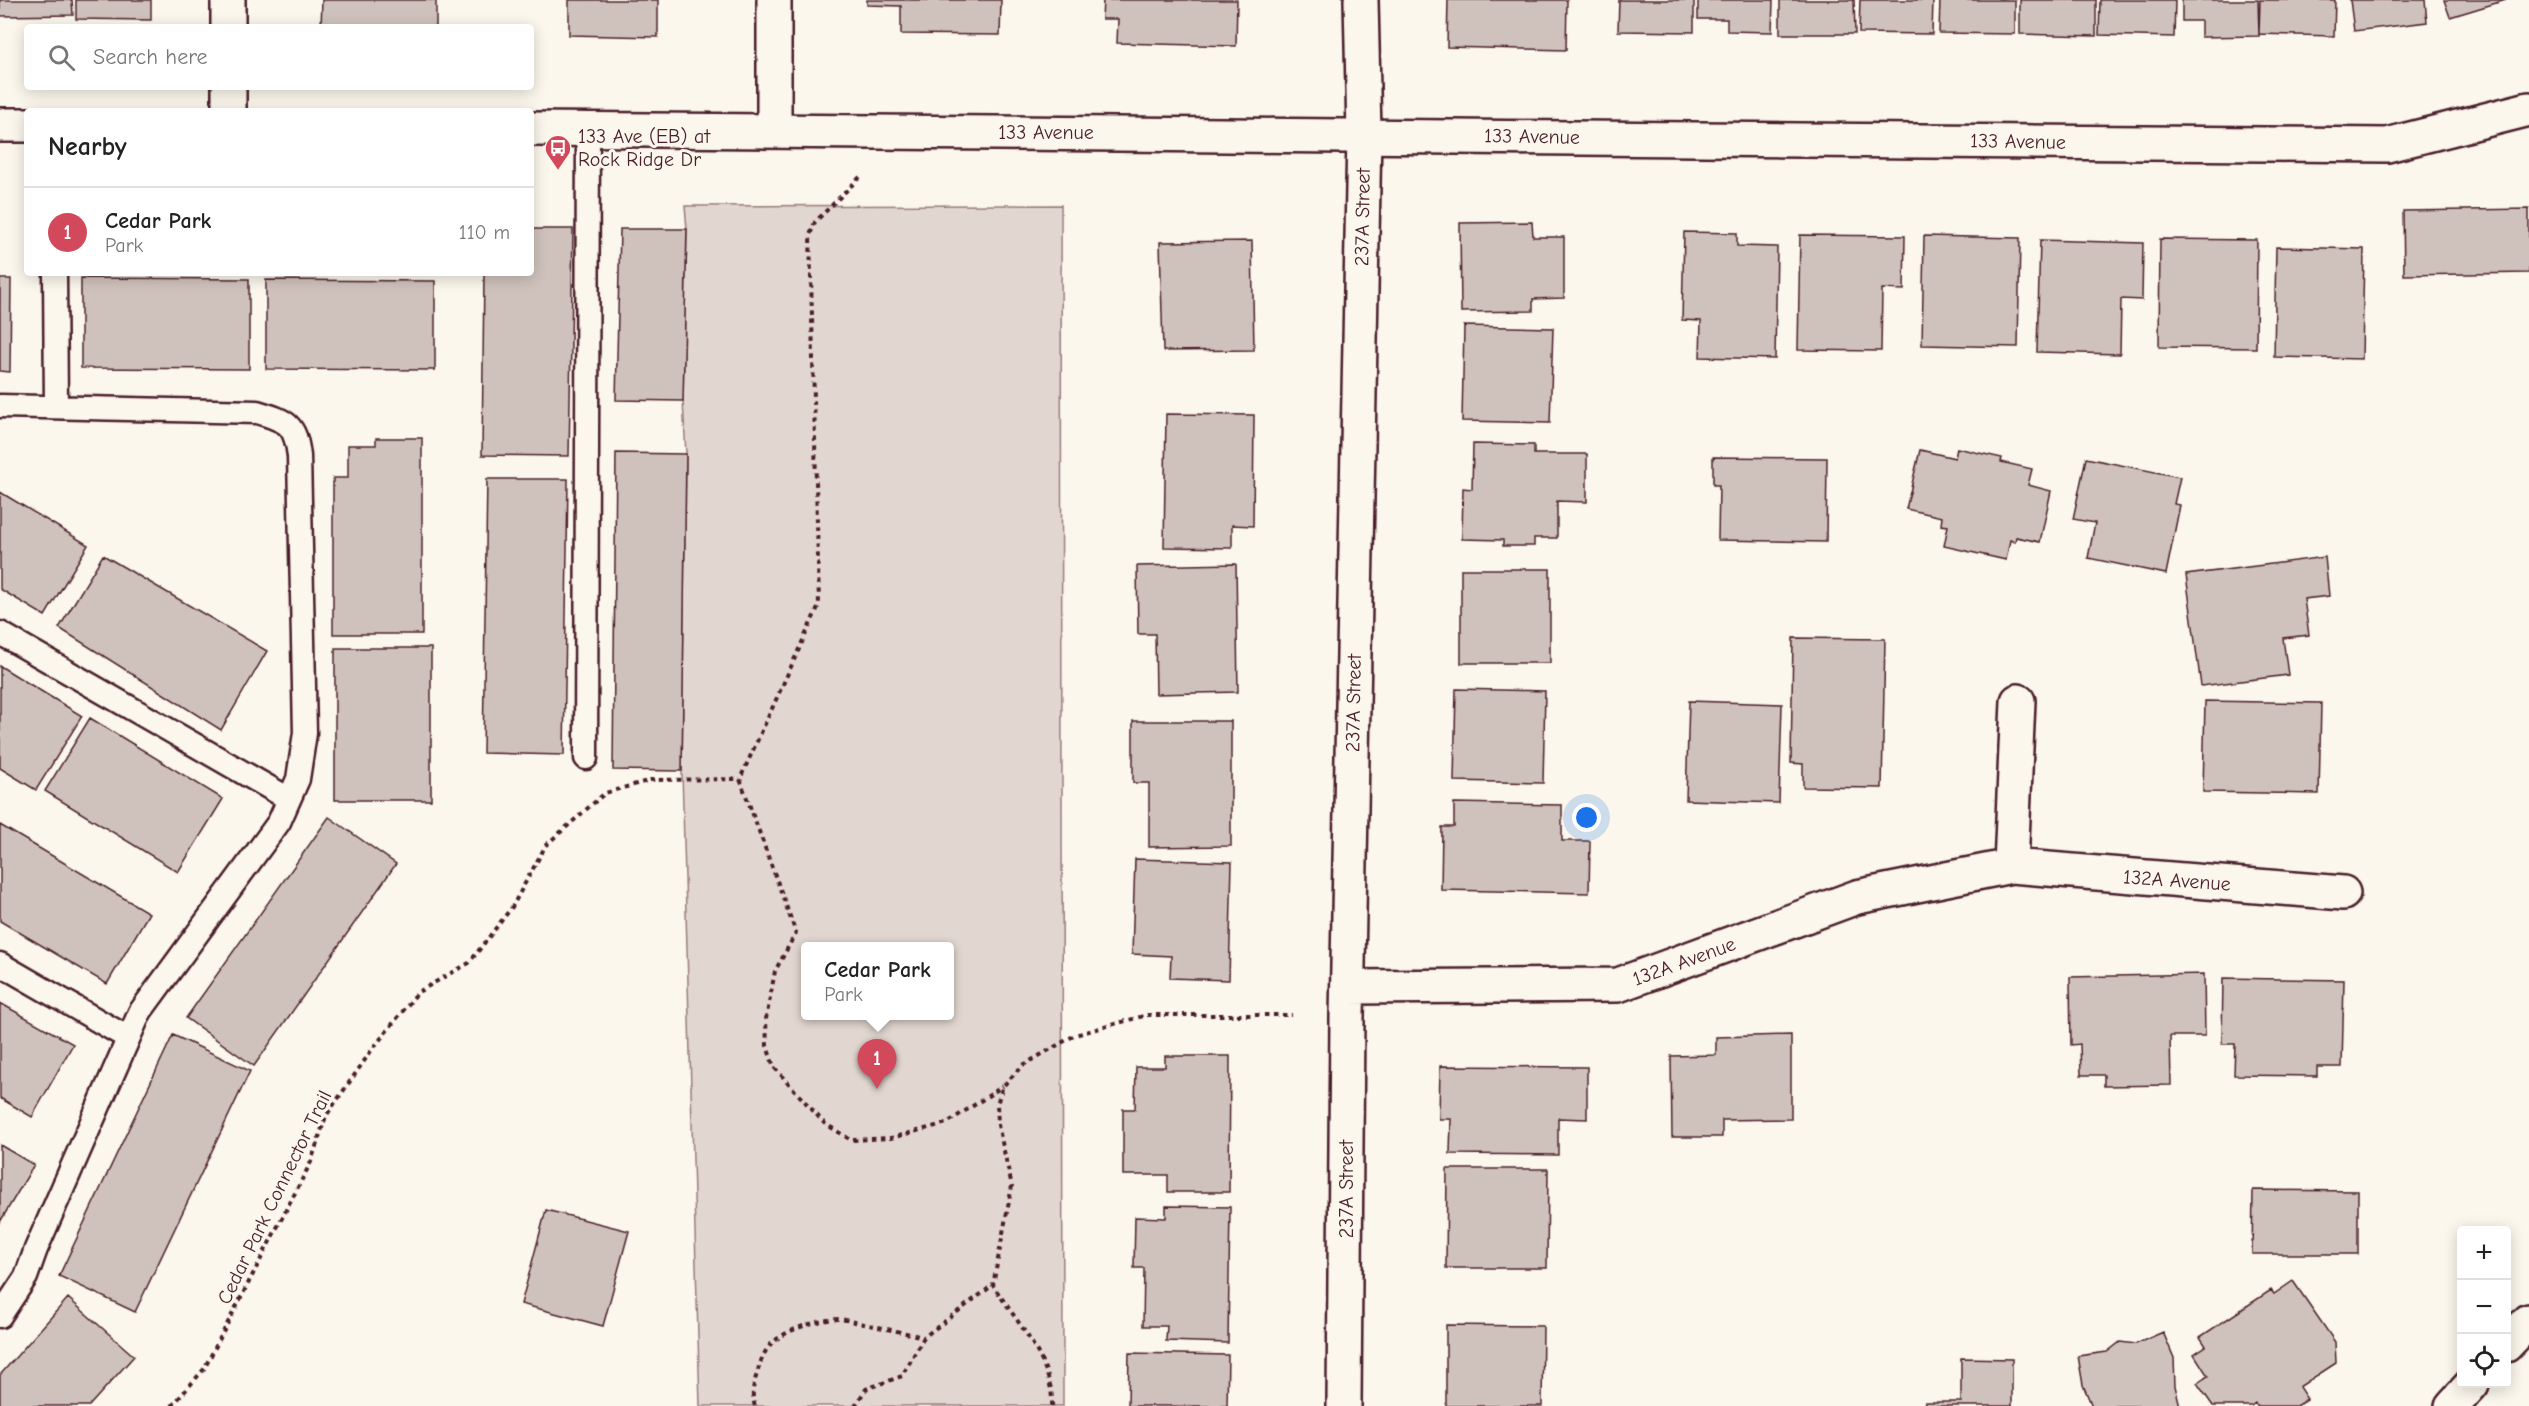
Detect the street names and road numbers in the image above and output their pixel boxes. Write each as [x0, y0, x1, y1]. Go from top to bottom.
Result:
street label: 133 Avenue [998, 121, 1094, 144]
street label: 133 Avenue [1484, 124, 1580, 149]
street label: 133 Avenue [1970, 129, 2066, 154]
street label: 237A Street [1350, 166, 1375, 266]
street label: 237A Street [1341, 652, 1366, 752]
street label: 132A Avenue [2122, 865, 2231, 896]
street label: 132A Avenue [1630, 932, 1739, 991]
street label: Cedar Park Connector Trail [213, 1087, 336, 1308]
street label: 237A Street [1335, 1139, 1358, 1238]

